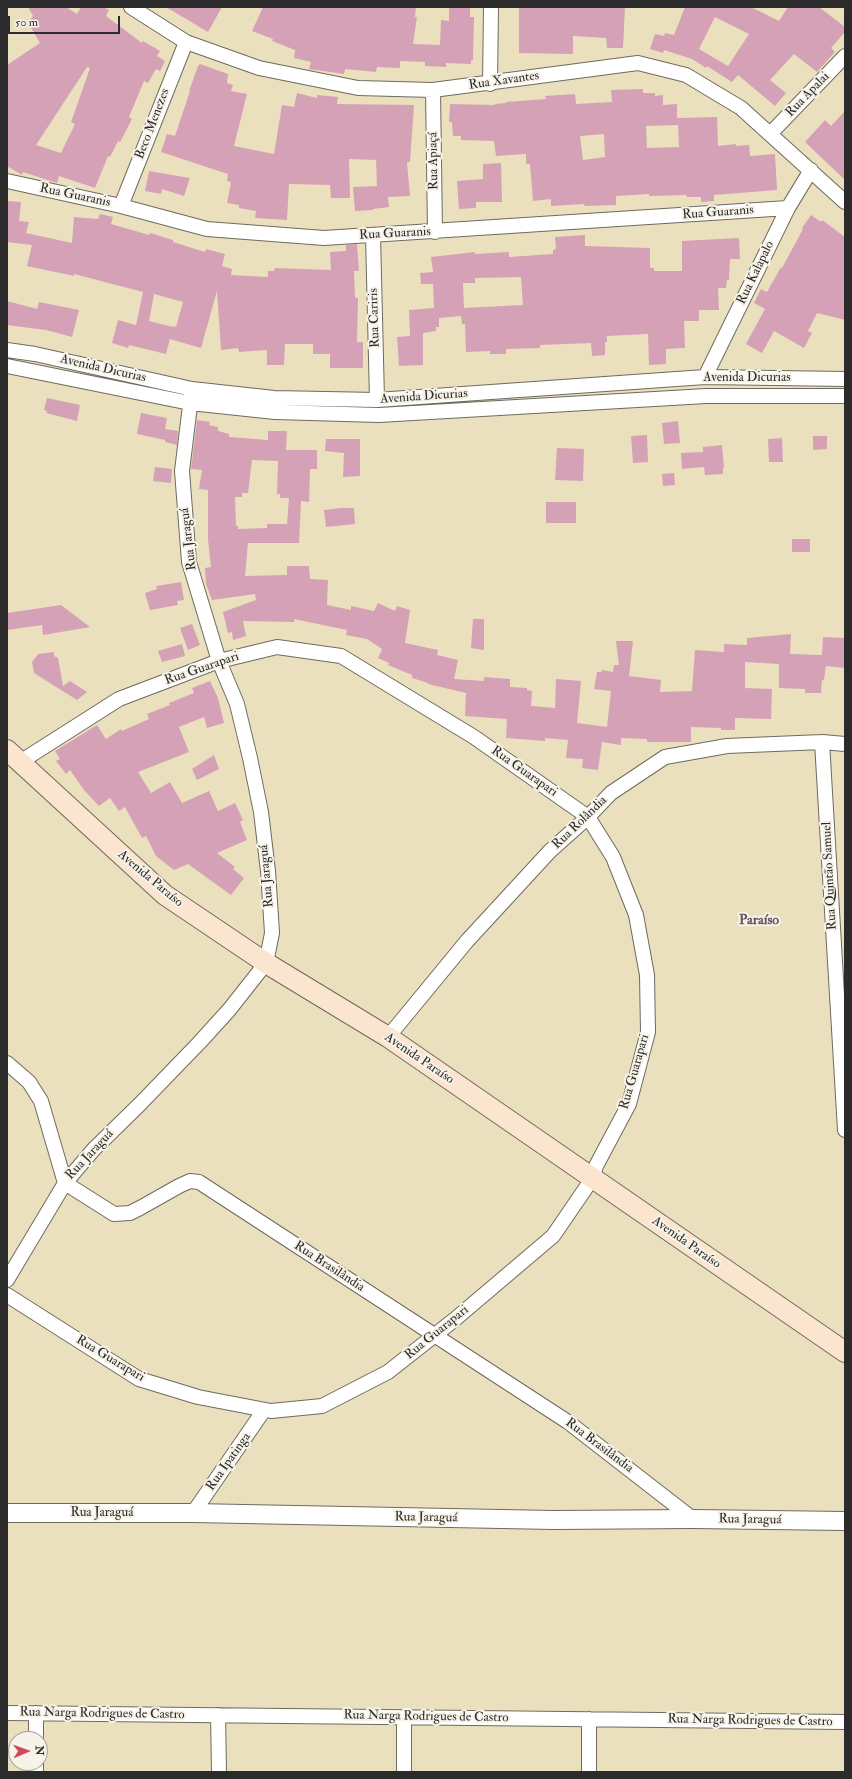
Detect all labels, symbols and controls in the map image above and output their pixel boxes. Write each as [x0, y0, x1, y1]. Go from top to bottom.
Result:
scale bar [10, 8, 122, 34]
text: 50 m [15, 15, 38, 30]
street label: Rua Xavantes [468, 68, 540, 94]
street label: Rua Apalai [783, 69, 833, 121]
street label: Beco Menezes [132, 87, 174, 161]
street label: Rua Apiaçá [426, 132, 442, 190]
street label: Rua Guaranis [38, 181, 112, 211]
street label: Rua Guaranis [682, 203, 754, 223]
street label: Rua Guaranis [359, 224, 431, 244]
street label: Rua Kalapalo [734, 239, 778, 307]
street label: Rua Cariris [366, 288, 384, 348]
street label: Avenida Dicurias [59, 352, 147, 386]
street label: Avenida Dicurias [703, 370, 791, 386]
street label: Avenida Dicurias [380, 386, 468, 408]
street label: Rua Jaraguá [177, 507, 201, 571]
street label: Rua Guarapari [163, 649, 241, 689]
street label: Rua Guarapari [488, 743, 560, 801]
street label: Rua Rolândia [549, 793, 611, 853]
street label: Rua Quintão Samuel [819, 821, 841, 931]
street label: Rua Jaraguá [256, 844, 278, 908]
street label: Avenida Paraíso [114, 847, 186, 911]
district label: Paraíso [739, 913, 779, 929]
street label: Avenida Paraíso [381, 1030, 457, 1088]
street label: Rua Guarapari [617, 1033, 653, 1111]
street label: Rua Jaraguá [63, 1127, 117, 1183]
street label: Avenida Paraíso [649, 1214, 723, 1272]
street label: Rua Brasilândia [291, 1238, 367, 1296]
street label: Rua Guarapari [402, 1303, 472, 1363]
street label: Rua Guarapari [73, 1332, 147, 1386]
street label: Rua Brasilândia [562, 1415, 636, 1477]
street label: Rua Ipatinga [203, 1430, 255, 1494]
street label: Rua Jaraguá [70, 1505, 134, 1521]
street label: Rua Jaraguá [394, 1510, 458, 1526]
street label: Rua Jaraguá [718, 1512, 782, 1528]
street label: Rua Narga Rodrigues de Castro [19, 1705, 185, 1723]
street label: Rua Narga Rodrigues de Castro [343, 1708, 509, 1726]
street label: Rua Narga Rodrigues de Castro [667, 1712, 833, 1730]
north arrow [8, 1731, 48, 1771]
text: N [33, 1745, 46, 1756]

